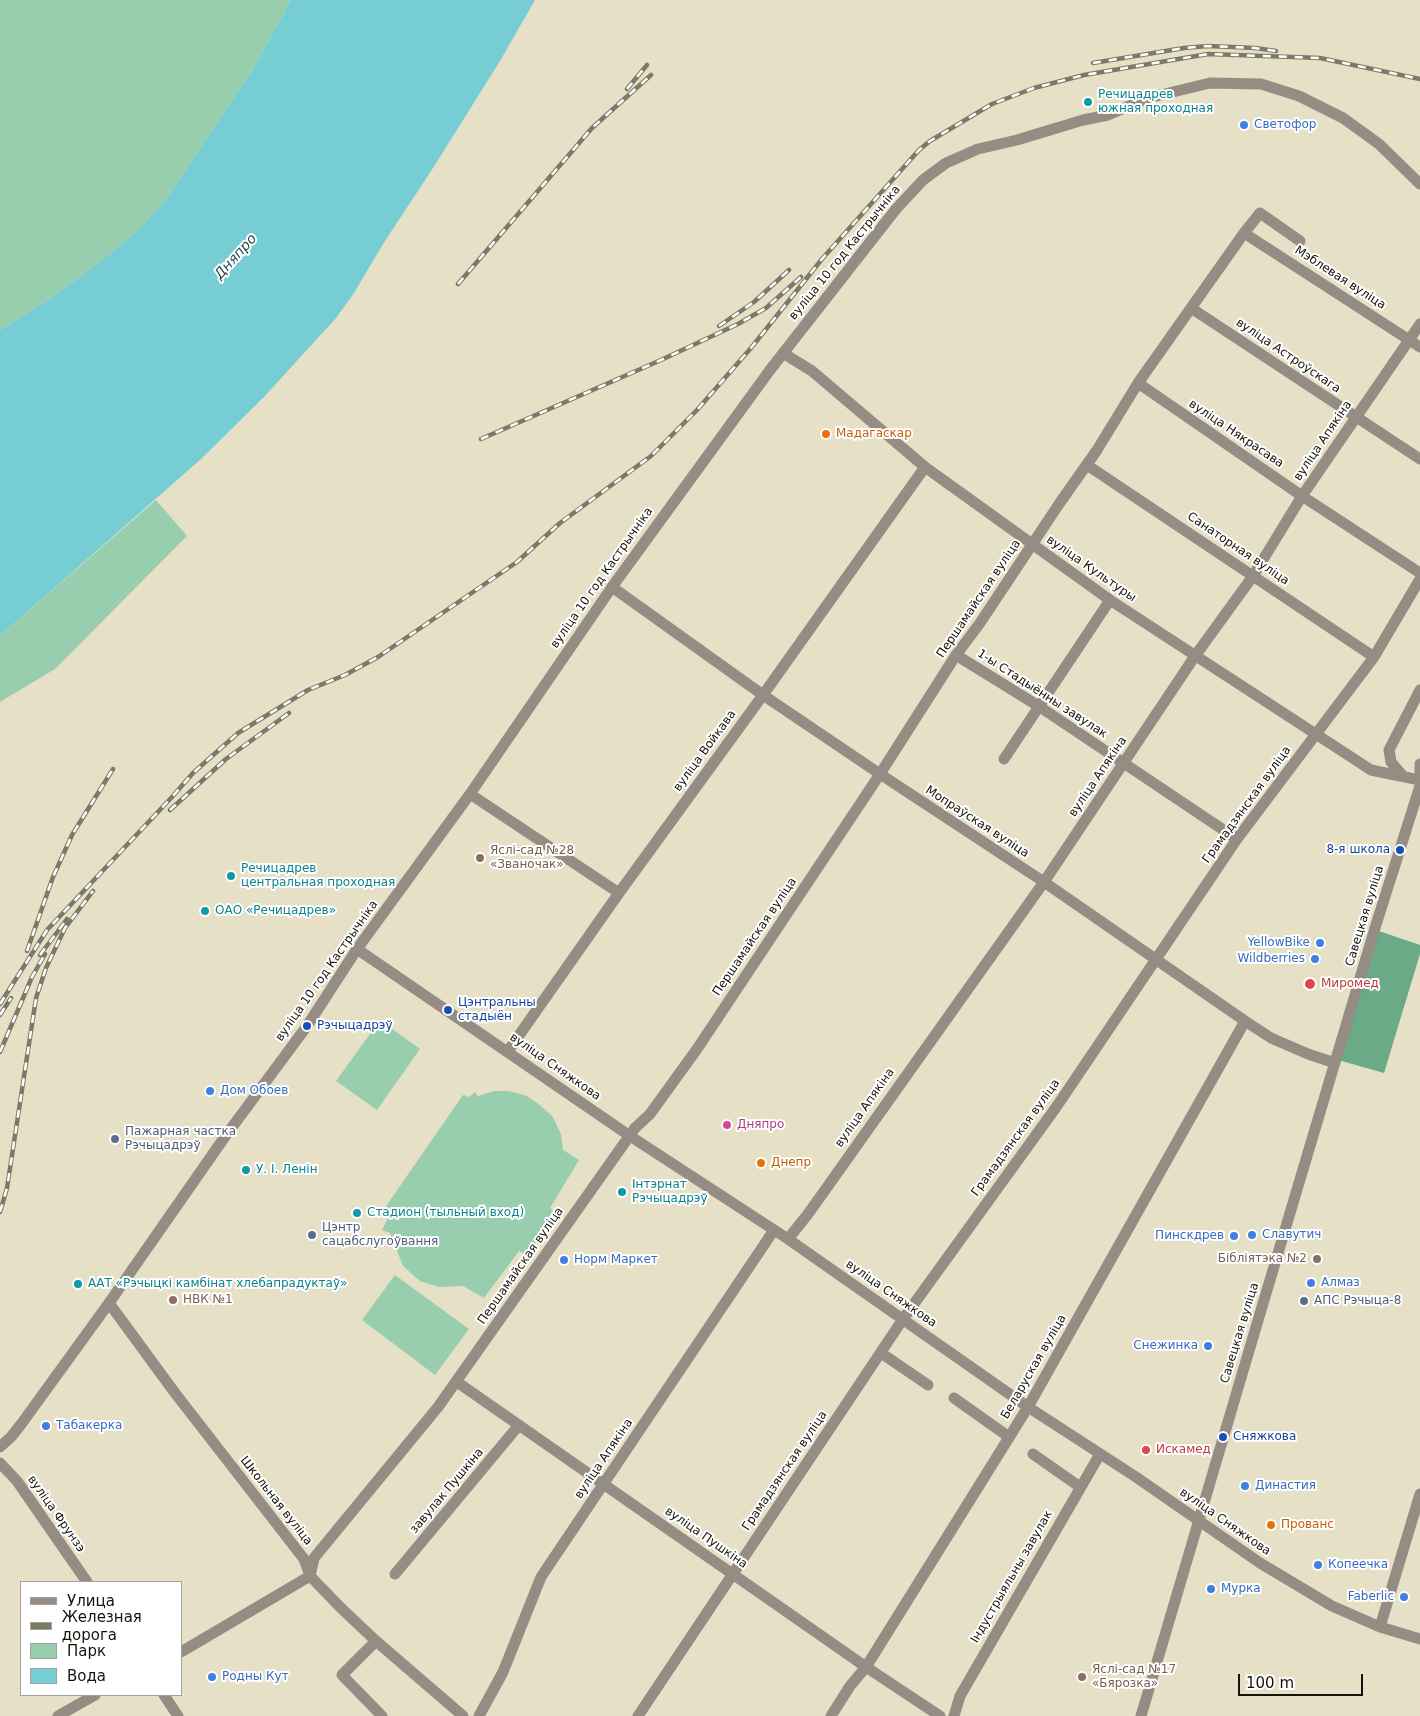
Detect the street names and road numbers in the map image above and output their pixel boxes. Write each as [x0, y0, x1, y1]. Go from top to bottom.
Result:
street label: вуліца 10 год Кастрычніка [786, 183, 904, 323]
street label: Мэблевая вуліца [1292, 243, 1388, 313]
street label: вуліца Астроўскага [1233, 316, 1343, 396]
street label: вуліца Някрасава [1186, 397, 1286, 471]
street label: вуліца Апякіна [1291, 398, 1355, 484]
street label: вуліца 10 год Кастрычніка [548, 505, 656, 651]
street label: Санаторная вуліца [1184, 510, 1292, 588]
street label: вуліца Культуры [1043, 533, 1139, 605]
street label: Першамайская вуліца [934, 537, 1024, 661]
street label: 1-ы Стадыённы завулак [974, 646, 1110, 742]
street label: вуліца Войкава [671, 708, 739, 794]
street label: вуліца Апякіна [1066, 734, 1130, 820]
street label: Грамадзянская вуліца [1200, 744, 1294, 866]
street label: Мопраўская вуліца [923, 783, 1031, 861]
street label: Савецкая вуліца [1343, 864, 1387, 968]
street label: Першамайская вуліца [710, 875, 800, 999]
street label: вуліца 10 год Кастрычніка [273, 898, 381, 1044]
street label: вуліца Сняжкова [507, 1030, 603, 1104]
street label: вуліца Апякіна [832, 1066, 898, 1150]
street label: Грамадзянская вуліца [969, 1077, 1063, 1199]
street label: Першамайская вуліца [475, 1205, 567, 1327]
street label: вуліца Сняжкова [843, 1257, 939, 1331]
street label: Савецкая вуліца [1218, 1281, 1262, 1385]
street label: Беларуская вуліца [998, 1312, 1070, 1422]
street label: Грамадзянская вуліца [740, 1408, 830, 1534]
street label: вуліца Апякіна [572, 1416, 636, 1502]
street label: завулак Пушкіна [407, 1445, 487, 1537]
street label: Школьная вуліца [237, 1454, 315, 1548]
street label: вуліца Фрунзэ [24, 1473, 88, 1555]
street label: вуліца Сняжкова [1177, 1485, 1273, 1559]
street label: вуліца Пушкіна [662, 1504, 750, 1572]
street label: Індустрыяльны завулак [968, 1508, 1056, 1646]

